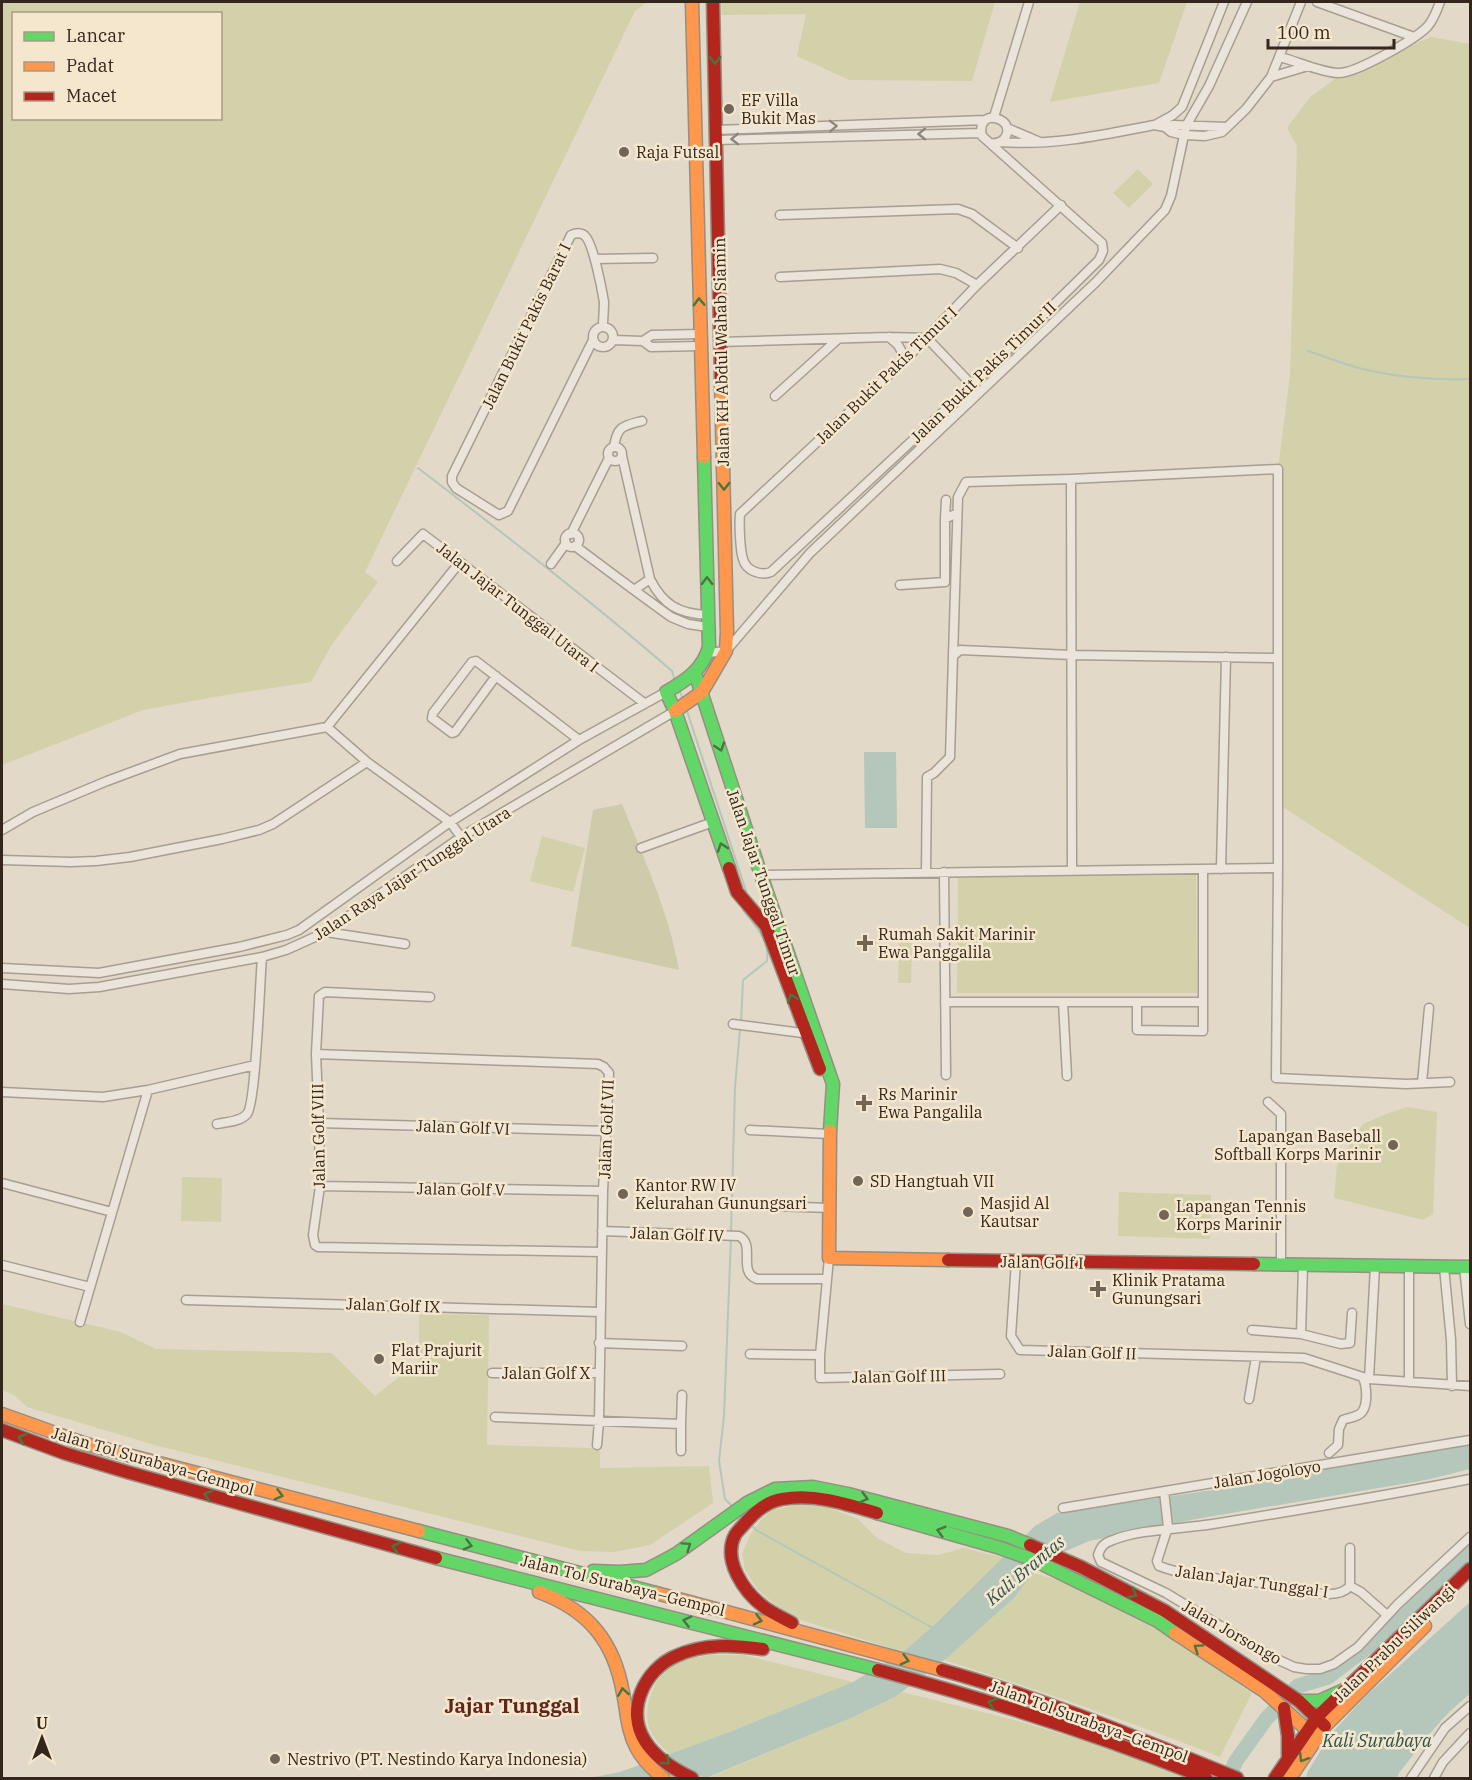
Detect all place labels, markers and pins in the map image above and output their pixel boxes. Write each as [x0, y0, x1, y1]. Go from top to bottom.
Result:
place label: EF Villa Bukit Mas [741, 90, 816, 128]
marker: EF Villa Bukit Mas [722, 102, 736, 116]
place label: Raja Futsal [636, 142, 719, 162]
marker: Raja Futsal [617, 145, 631, 159]
place label: Rumah Sakit Marinir Ewa Panggalila [878, 924, 1035, 962]
marker: Rumah Sakit Marinir Ewa Panggalila [856, 934, 874, 952]
place label: Rs Marinir Ewa Pangalila [878, 1084, 983, 1122]
marker: Rs Marinir Ewa Pangalila [855, 1094, 873, 1112]
place label: Lapangan Baseball Softball Korps Marinir [1214, 1126, 1381, 1164]
marker: Lapangan Baseball Softball Korps Marinir [1386, 1138, 1400, 1152]
place label: SD Hangtuah VII [870, 1171, 994, 1191]
marker: SD Hangtuah VII [851, 1174, 865, 1188]
place label: Kantor RW IV Kelurahan Gunungsari [635, 1175, 807, 1213]
marker: Kantor RW IV Kelurahan Gunungsari [616, 1187, 630, 1201]
place label: Masjid Al Kautsar [980, 1193, 1050, 1231]
place label: Lapangan Tennis Korps Marinir [1176, 1196, 1306, 1234]
marker: Masjid Al Kautsar [961, 1205, 975, 1219]
marker: Lapangan Tennis Korps Marinir [1157, 1208, 1171, 1222]
place label: Klinik Pratama Gunungsari [1112, 1270, 1226, 1308]
marker: Klinik Pratama Gunungsari [1089, 1280, 1107, 1298]
place label: Flat Prajurit Mariir [391, 1340, 482, 1378]
marker: Flat Prajurit Mariir [372, 1352, 386, 1366]
place label: Nestrivo (PT. Nestindo Karya Indonesia) [287, 1749, 587, 1769]
marker: Nestrivo (PT. Nestindo Karya Indonesia) [268, 1752, 282, 1766]

